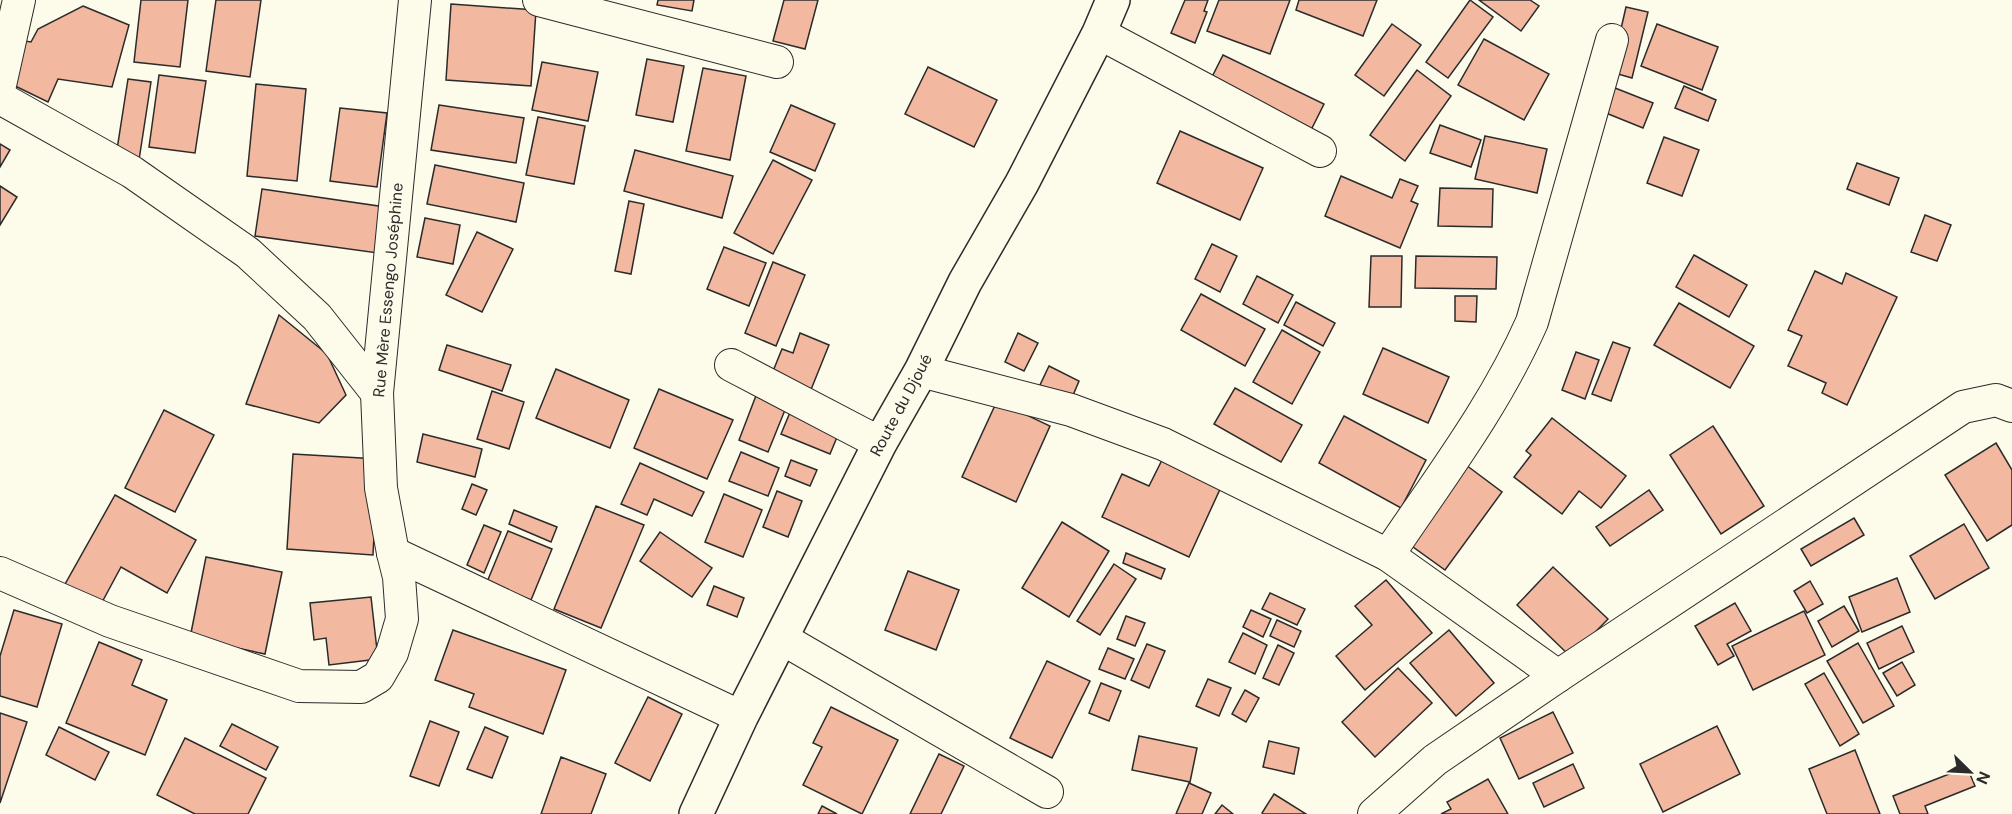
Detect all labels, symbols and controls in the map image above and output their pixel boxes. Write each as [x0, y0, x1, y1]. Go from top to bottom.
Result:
street label: Rue Mère Essengo Joséphine [368, 182, 408, 398]
street label: Route du Djoué [865, 350, 937, 460]
north arrow [1940, 742, 2000, 802]
text: N [1971, 768, 1995, 787]

